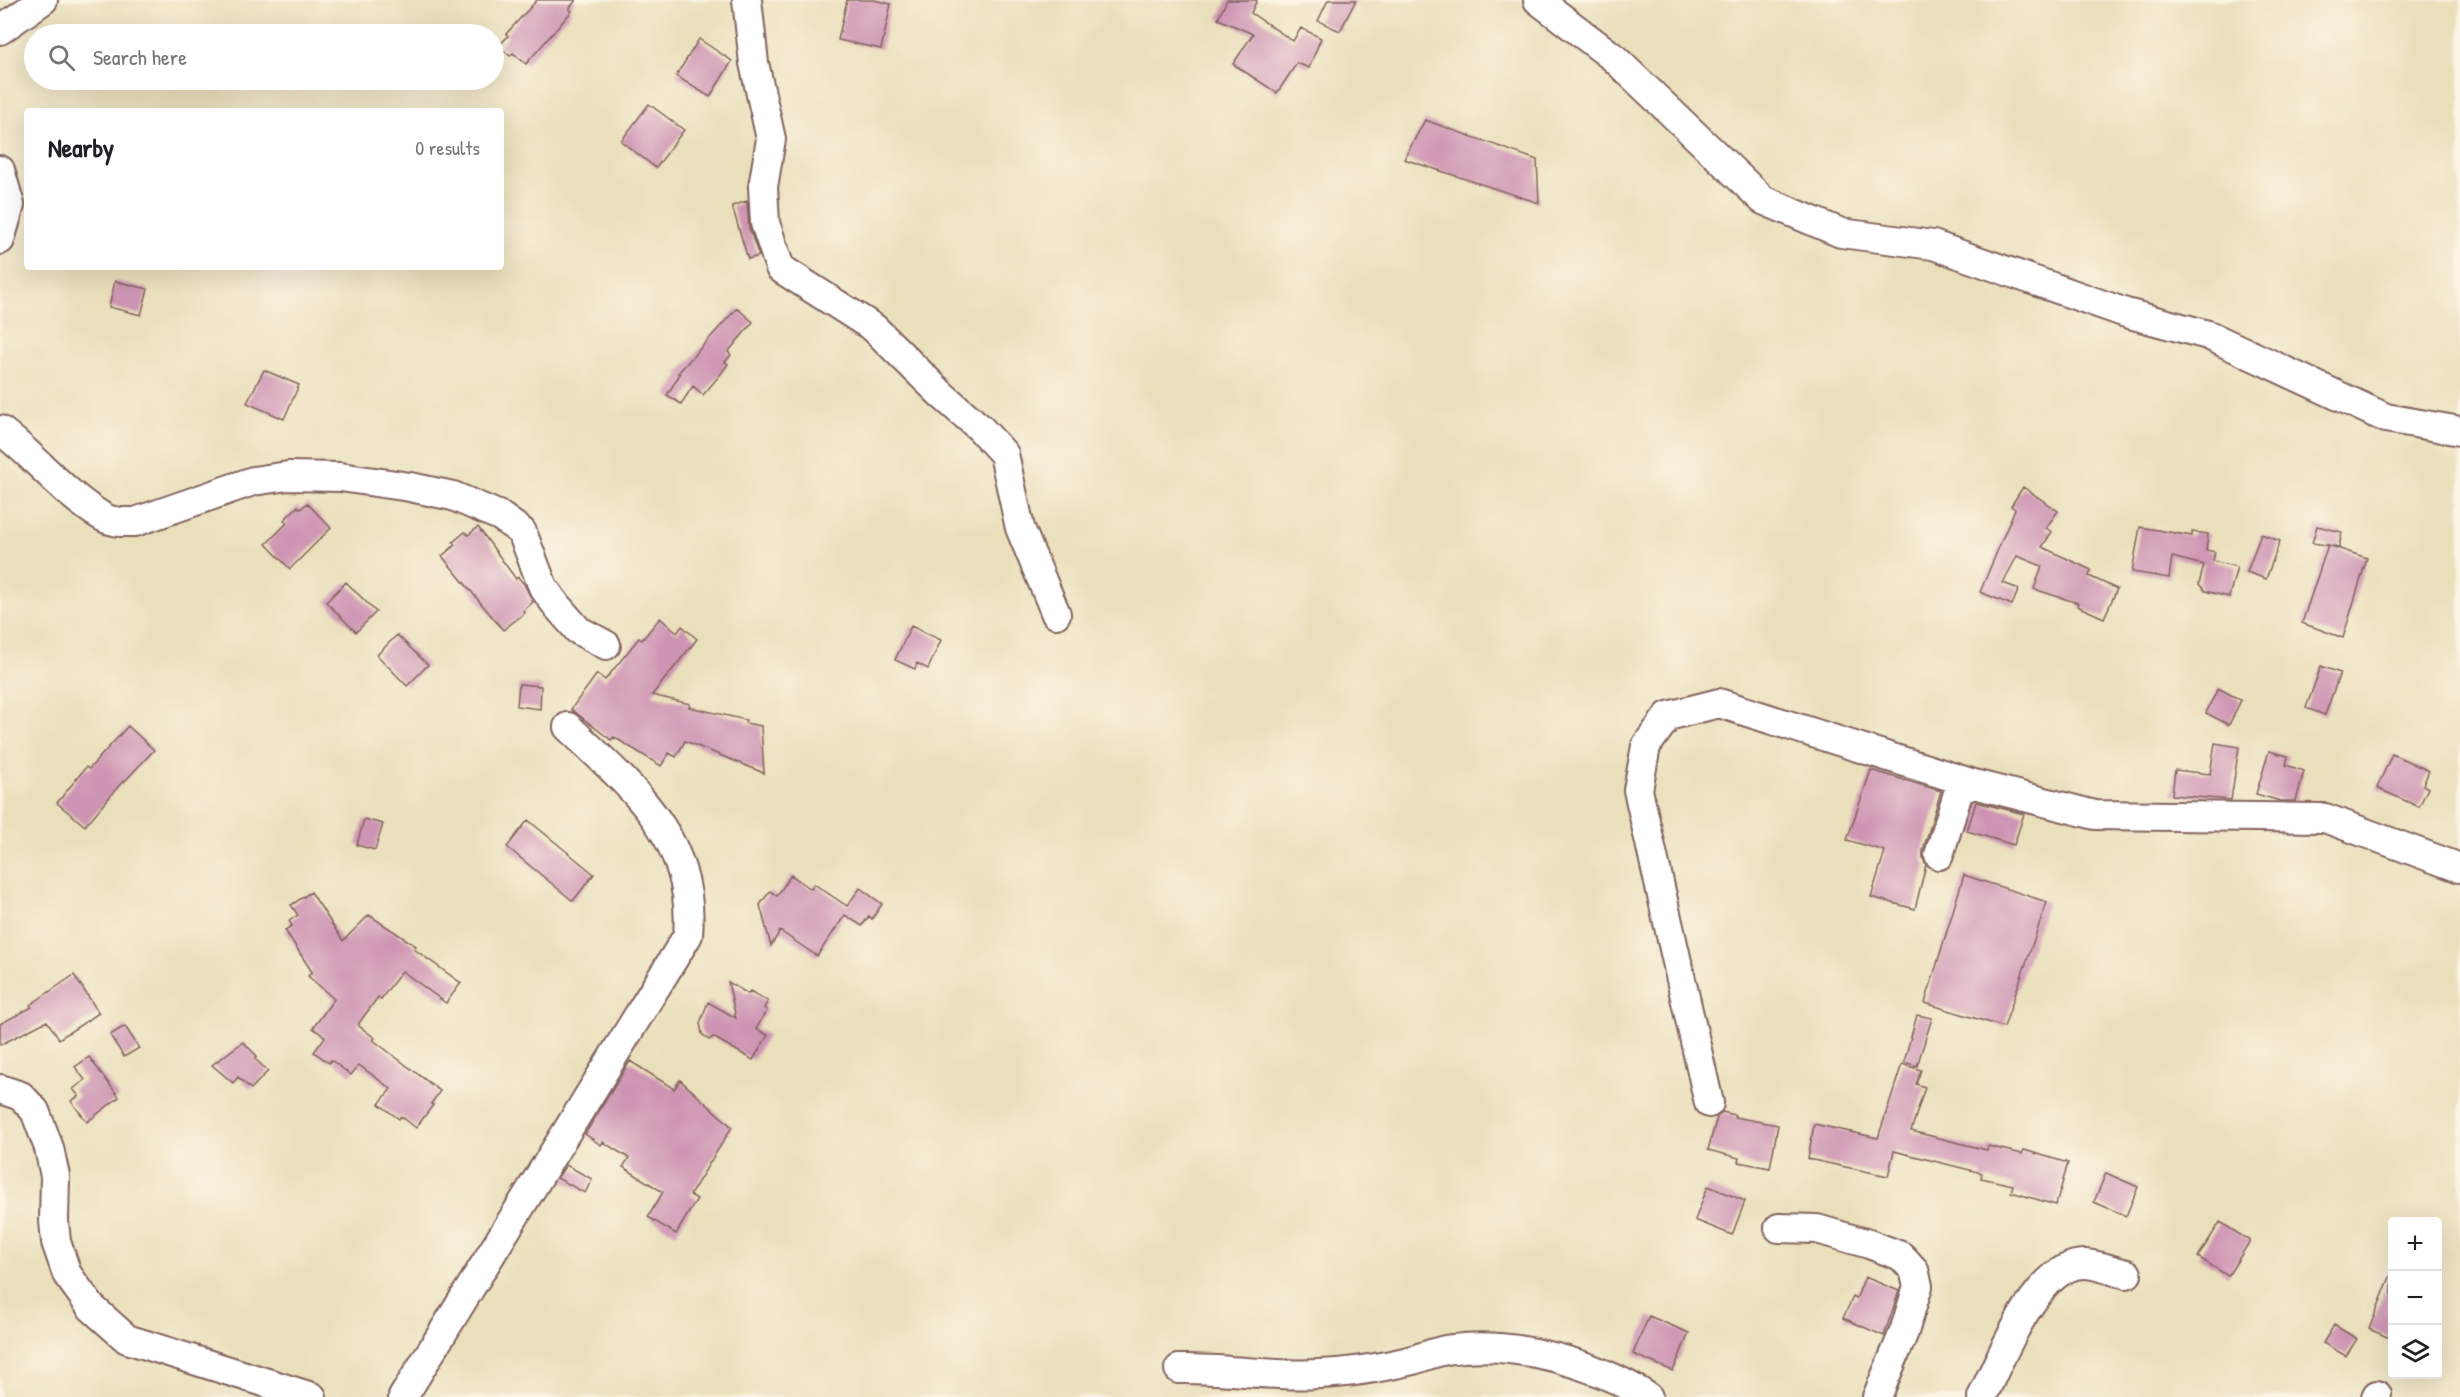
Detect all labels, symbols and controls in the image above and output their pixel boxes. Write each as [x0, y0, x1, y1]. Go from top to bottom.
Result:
search box [24, 24, 504, 90]
icon: search [45, 41, 78, 74]
text: Search here [93, 42, 187, 72]
text: Nearby [48, 130, 114, 165]
text: 0 results [415, 134, 480, 161]
map controls [2388, 1217, 2442, 1379]
button: + [2388, 1217, 2442, 1271]
button: − [2388, 1271, 2442, 1325]
button: layers [2388, 1325, 2442, 1379]

